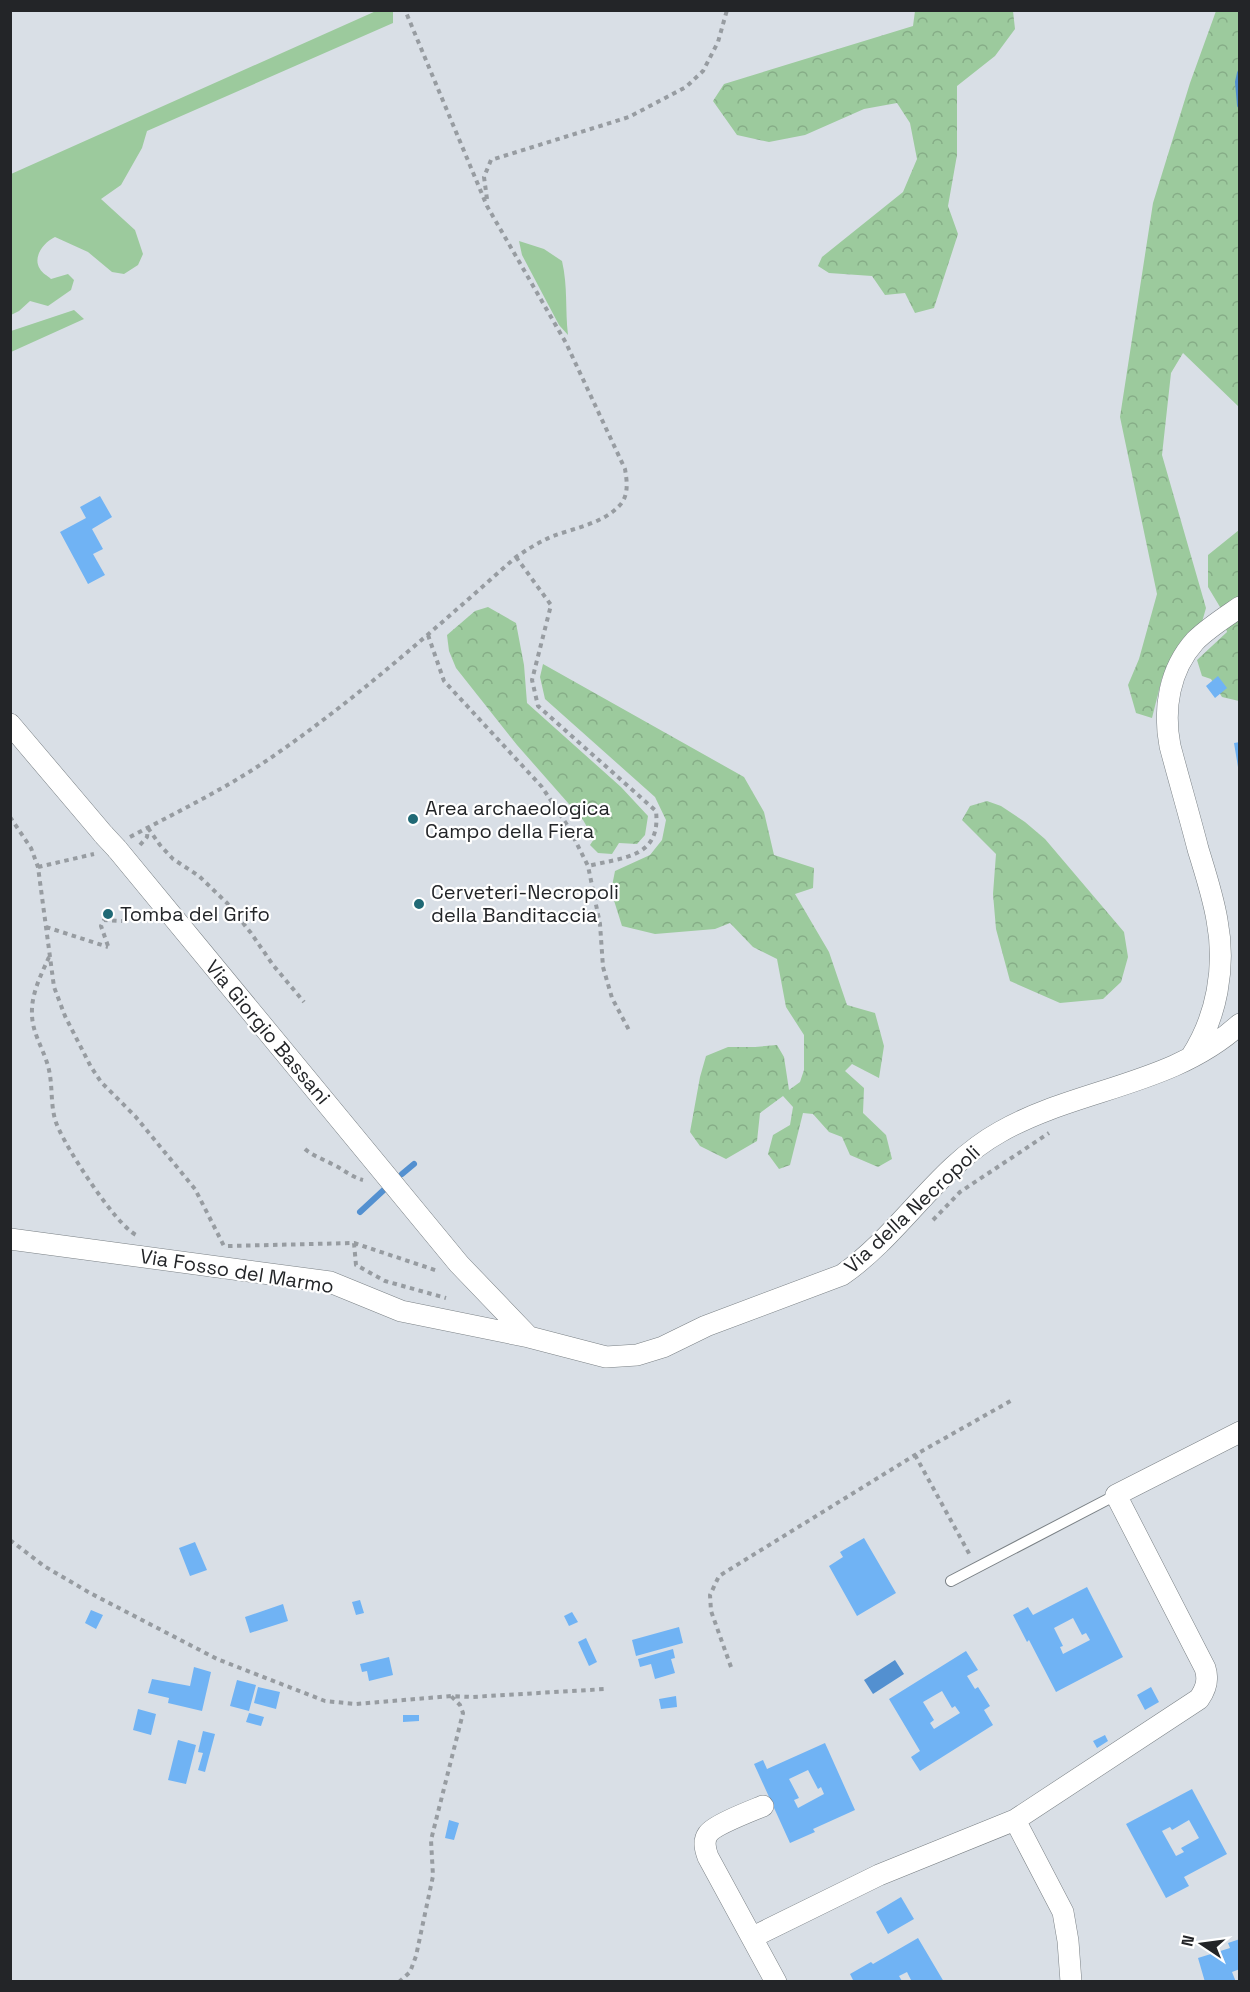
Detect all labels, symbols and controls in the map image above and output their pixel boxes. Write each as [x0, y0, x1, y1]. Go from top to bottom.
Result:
place label: Area archaeologica Campo della Fiera [425, 795, 610, 844]
marker: Area archaeologica Campo della Fiera [406, 812, 420, 826]
place label: Cerveteri-Necropoli della Banditaccia [431, 879, 619, 928]
marker: Cerveteri-Necropoli della Banditaccia [412, 897, 426, 911]
place label: Tomba del Grifo [120, 901, 270, 927]
marker: Tomba del Grifo [101, 907, 115, 921]
street label: Via Giorgio Bassani [200, 954, 336, 1110]
street label: Via della Necropoli [839, 1139, 985, 1279]
street label: Via Fosso del Marmo [138, 1243, 336, 1299]
north arrow [1172, 1914, 1232, 1974]
text: N [1176, 1933, 1199, 1948]

